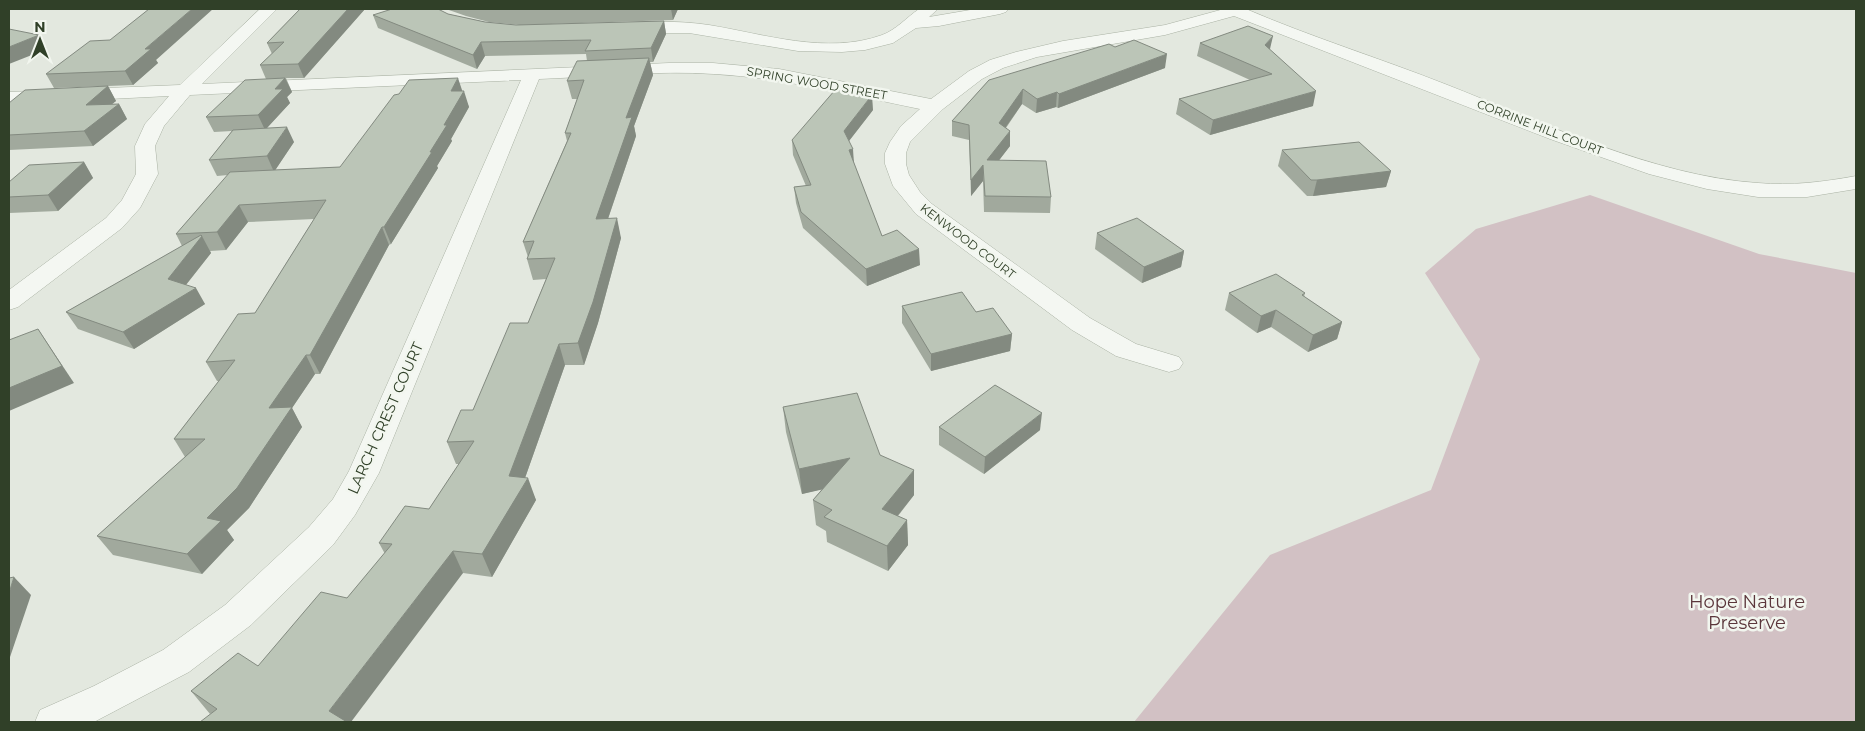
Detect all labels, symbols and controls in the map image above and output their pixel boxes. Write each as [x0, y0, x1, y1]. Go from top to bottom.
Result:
north arrow [15, 15, 65, 65]
text: N [34, 18, 46, 36]
street label: SPRING WOOD STREET [746, 63, 889, 103]
street label: CORRINE HILL COURT [1475, 96, 1605, 158]
street label: KENWOOD COURT [917, 200, 1019, 282]
street label: LARCH CREST COURT [343, 339, 427, 497]
park label: Hope Nature Preserve [1689, 591, 1805, 634]

